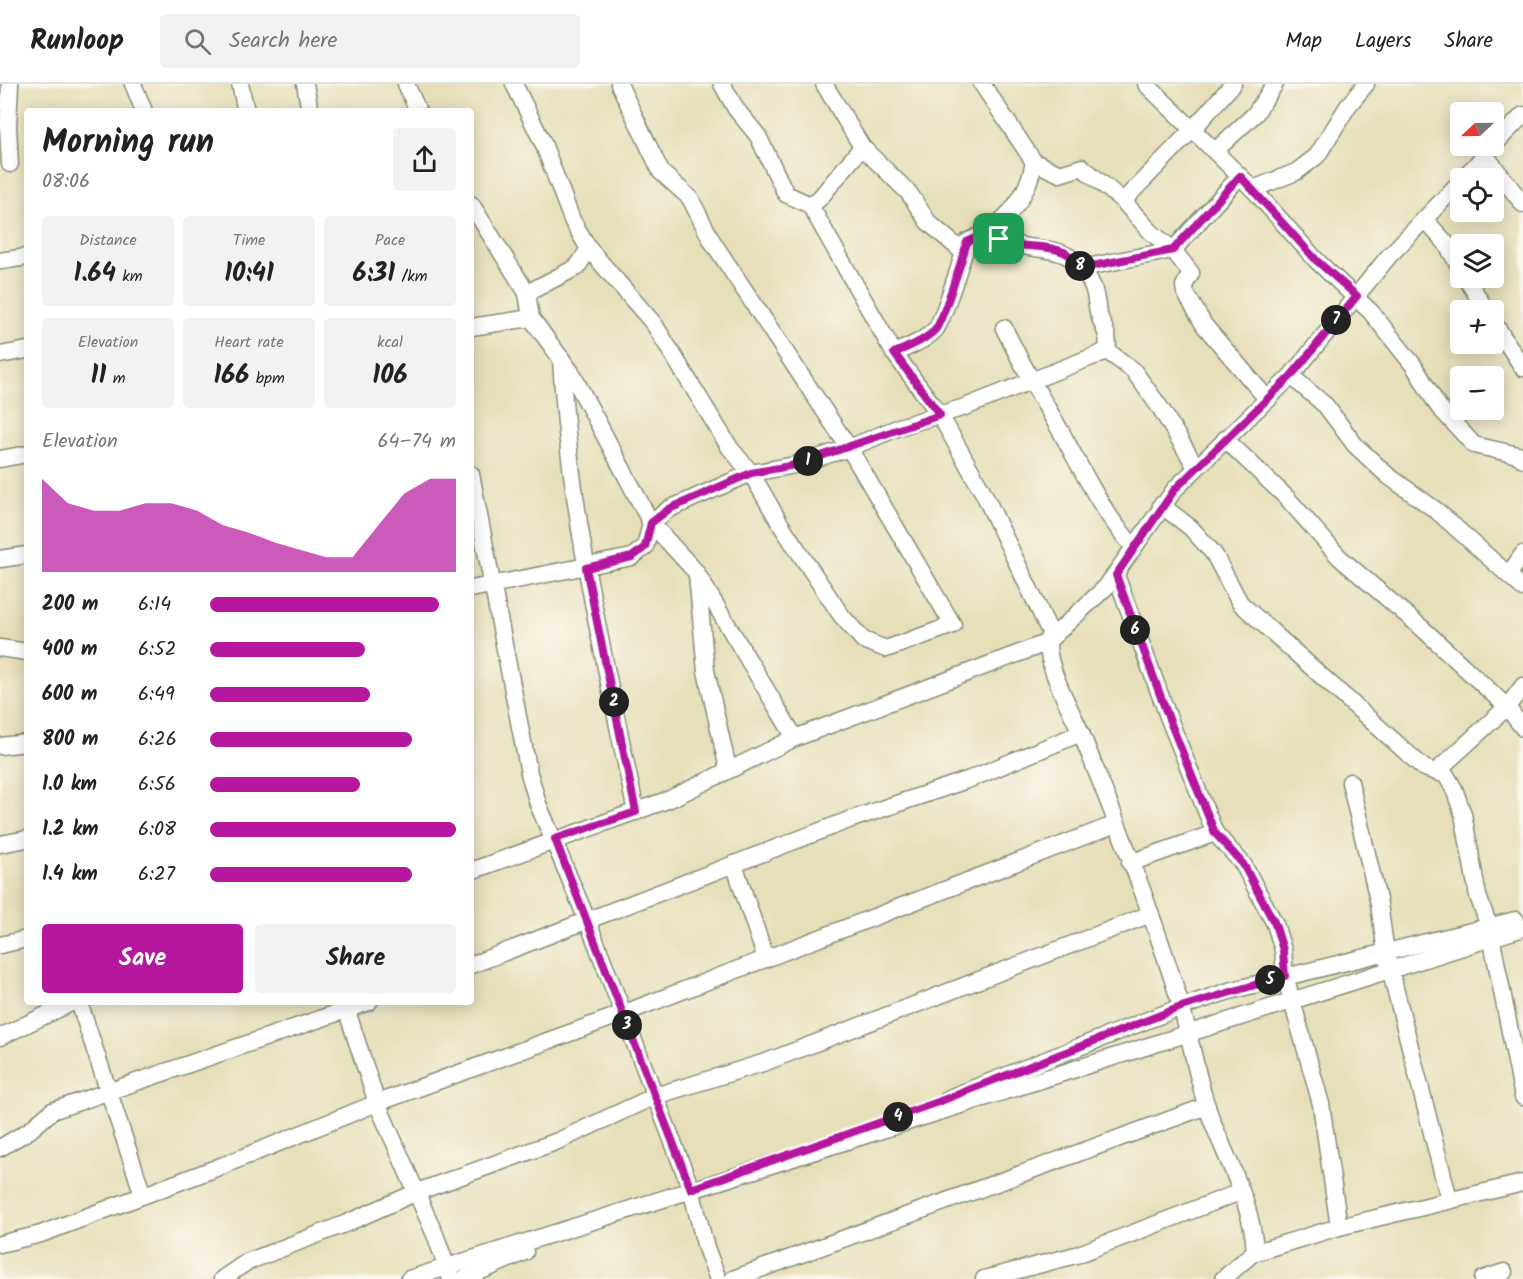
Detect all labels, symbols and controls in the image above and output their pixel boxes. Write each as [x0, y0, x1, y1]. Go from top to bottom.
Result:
search box [160, 14, 580, 68]
text: Runloop [30, 19, 124, 64]
text: Search here [229, 24, 337, 59]
icon: search [181, 25, 214, 58]
text: Map [1285, 25, 1322, 58]
text: Layers [1355, 25, 1411, 58]
text: Share [1444, 25, 1493, 58]
north arrow [1450, 102, 1504, 156]
map controls [1450, 102, 1504, 420]
text: Morning run [42, 117, 214, 170]
button: share [393, 128, 456, 191]
text: 08:06 [42, 166, 90, 198]
button: locate [1450, 168, 1504, 222]
pin [973, 213, 1024, 264]
icon: arrive [982, 222, 1015, 255]
text: Distance [79, 228, 137, 253]
text: Time [233, 228, 265, 253]
text: Pace [375, 228, 405, 253]
button: layers [1450, 234, 1504, 288]
pin: 8 [1065, 251, 1095, 281]
text: 1.64 [74, 253, 116, 295]
text: 10:41 [224, 253, 274, 295]
text: 6:31 [353, 253, 395, 295]
text: 8 [1075, 253, 1085, 278]
text: km [116, 264, 142, 289]
text: /km [395, 264, 427, 289]
button: + [1450, 300, 1504, 354]
pin: 7 [1321, 305, 1351, 335]
text: 7 [1332, 307, 1340, 332]
text: Elevation [78, 330, 138, 355]
text: Heart rate [214, 330, 284, 355]
text: kcal [377, 330, 403, 355]
text: 11 [91, 355, 106, 397]
text: 166 [213, 355, 249, 397]
text: 106 [372, 355, 408, 397]
text: m [106, 366, 125, 391]
text: bpm [249, 366, 285, 391]
button: − [1450, 366, 1504, 420]
text: Elevation [42, 426, 118, 458]
text: 64–74 m [377, 426, 456, 458]
pin: 1 [793, 446, 823, 476]
text: 1 [806, 448, 810, 473]
text: 200 m [42, 589, 98, 621]
text: 6:14 [138, 589, 171, 621]
pin: 6 [1120, 615, 1150, 645]
text: 6 [1131, 617, 1139, 642]
text: 400 m [42, 634, 98, 666]
text: 6:52 [138, 634, 176, 666]
text: 600 m [42, 679, 97, 711]
text: 6:49 [138, 679, 175, 711]
pin: 2 [599, 687, 629, 717]
text: 2 [609, 689, 619, 714]
text: 800 m [42, 724, 98, 756]
text: 6:26 [138, 724, 177, 756]
text: 1.0 km [42, 769, 97, 801]
text: 6:56 [138, 769, 176, 801]
text: 1.2 km [42, 814, 98, 846]
text: 6:08 [138, 814, 176, 846]
text: 1.4 km [42, 859, 98, 891]
text: 6:27 [138, 859, 175, 891]
button: Save [42, 924, 243, 993]
button: Share [255, 924, 456, 993]
pin: 5 [1255, 965, 1285, 995]
text: 5 [1266, 967, 1274, 992]
pin: 3 [612, 1010, 642, 1040]
text: 3 [623, 1012, 631, 1037]
pin: 4 [883, 1102, 913, 1132]
text: 4 [894, 1104, 902, 1129]

